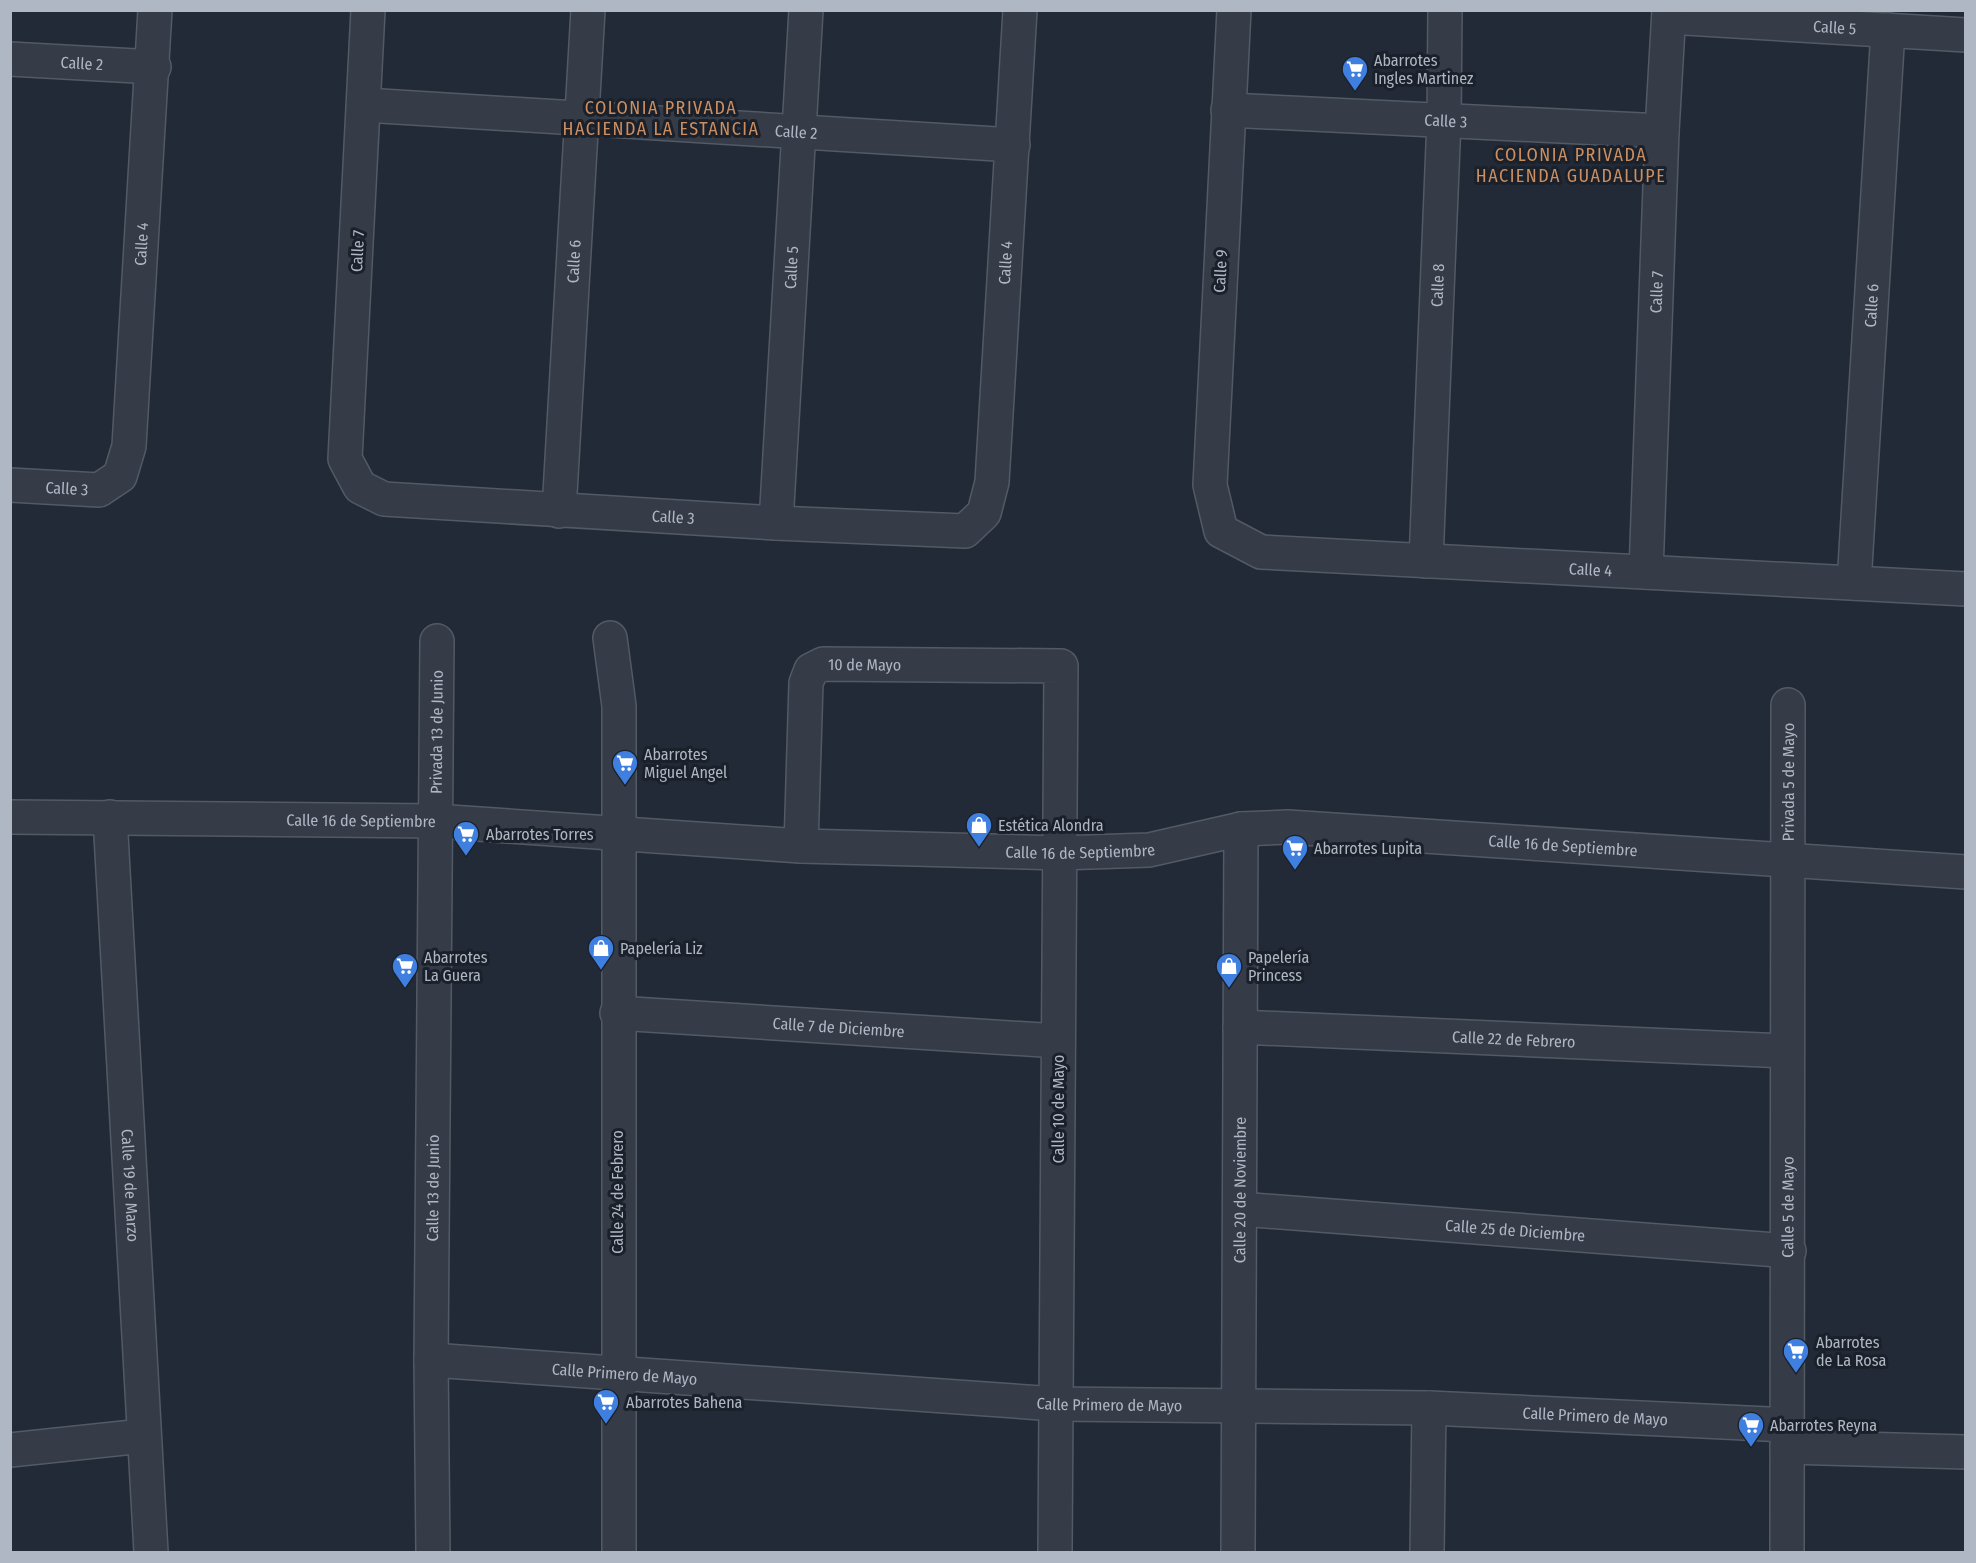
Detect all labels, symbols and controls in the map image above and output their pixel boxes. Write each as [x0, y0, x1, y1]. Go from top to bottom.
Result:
street label: Calle 5 [1813, 17, 1857, 38]
place label: Abarrotes Ingles Martinez [1374, 51, 1473, 88]
street label: Calle 2 [60, 53, 104, 74]
supermarket icon: Abarrotes Ingles Martinez [1340, 54, 1370, 92]
district label: COLONIA PRIVADA HACIENDA LA ESTANCIA [562, 97, 760, 140]
street label: Calle 3 [1424, 111, 1468, 132]
street label: Calle 2 [774, 121, 818, 143]
district label: COLONIA PRIVADA HACIENDA GUADALUPE [1476, 144, 1666, 187]
street label: Calle 4 [131, 222, 152, 266]
street label: Calle 7 [347, 229, 368, 273]
street label: Calle 6 [563, 239, 585, 284]
street label: Calle 4 [995, 240, 1016, 285]
street label: Calle 5 [781, 245, 802, 290]
street label: Calle 9 [1210, 249, 1231, 293]
street label: Calle 8 [1427, 263, 1448, 307]
street label: Calle 7 [1646, 270, 1667, 314]
street label: Calle 6 [1861, 283, 1882, 328]
street label: Calle 3 [45, 478, 89, 499]
street label: Calle 3 [651, 506, 695, 528]
street label: Calle 4 [1568, 559, 1613, 580]
street label: 10 de Mayo [828, 655, 901, 675]
street label: Privada 13 de Junio [427, 670, 447, 794]
street label: Privada 5 de Mayo [1779, 723, 1798, 841]
place label: Abarrotes Miguel Angel [644, 745, 727, 782]
supermarket icon: Abarrotes Miguel Angel [610, 748, 640, 786]
shop icon: Estética Alondra [964, 810, 994, 848]
street label: Calle 16 de Septiembre [286, 811, 436, 831]
place label: Estética Alondra [998, 816, 1104, 835]
supermarket icon: Abarrotes Torres [451, 819, 481, 857]
place label: Abarrotes Torres [486, 825, 594, 844]
street label: Calle 16 de Septiembre [1488, 831, 1638, 860]
supermarket icon: Abarrotes Lupita [1280, 833, 1310, 871]
place label: Abarrotes Lupita [1314, 839, 1422, 858]
street label: Calle 16 de Septiembre [1005, 840, 1157, 863]
shop icon: Papelería Liz [586, 933, 616, 971]
place label: Papelería Liz [620, 939, 703, 958]
place label: Abarrotes La Guera [424, 948, 488, 985]
place label: Papelería Princess [1248, 948, 1309, 985]
supermarket icon: Abarrotes La Guera [390, 951, 420, 989]
shop icon: Papelería Princess [1214, 951, 1244, 989]
street label: Calle 7 de Diciembre [772, 1014, 905, 1041]
street label: Calle 22 de Febrero [1452, 1027, 1576, 1052]
street label: Calle 10 de Mayo [1049, 1055, 1068, 1163]
street label: Calle 20 de Noviembre [1230, 1117, 1250, 1263]
street label: Calle 19 de Marzo [117, 1128, 143, 1242]
street label: Calle 24 de Febrero [608, 1130, 627, 1254]
street label: Calle 13 de Junio [423, 1135, 443, 1242]
street label: Calle 5 de Mayo [1778, 1156, 1797, 1258]
street label: Calle 25 de Diciembre [1445, 1216, 1586, 1245]
place label: Abarrotes de La Rosa [1816, 1333, 1886, 1370]
supermarket icon: Abarrotes de La Rosa [1781, 1336, 1811, 1374]
street label: Calle Primero de Mayo [551, 1360, 698, 1389]
supermarket icon: Abarrotes Bahena [591, 1387, 621, 1425]
place label: Abarrotes Bahena [626, 1393, 743, 1412]
street label: Calle Primero de Mayo [1036, 1394, 1182, 1415]
street label: Calle Primero de Mayo [1522, 1403, 1668, 1429]
supermarket icon: Abarrotes Reyna [1736, 1410, 1766, 1448]
place label: Abarrotes Reyna [1770, 1416, 1877, 1435]

